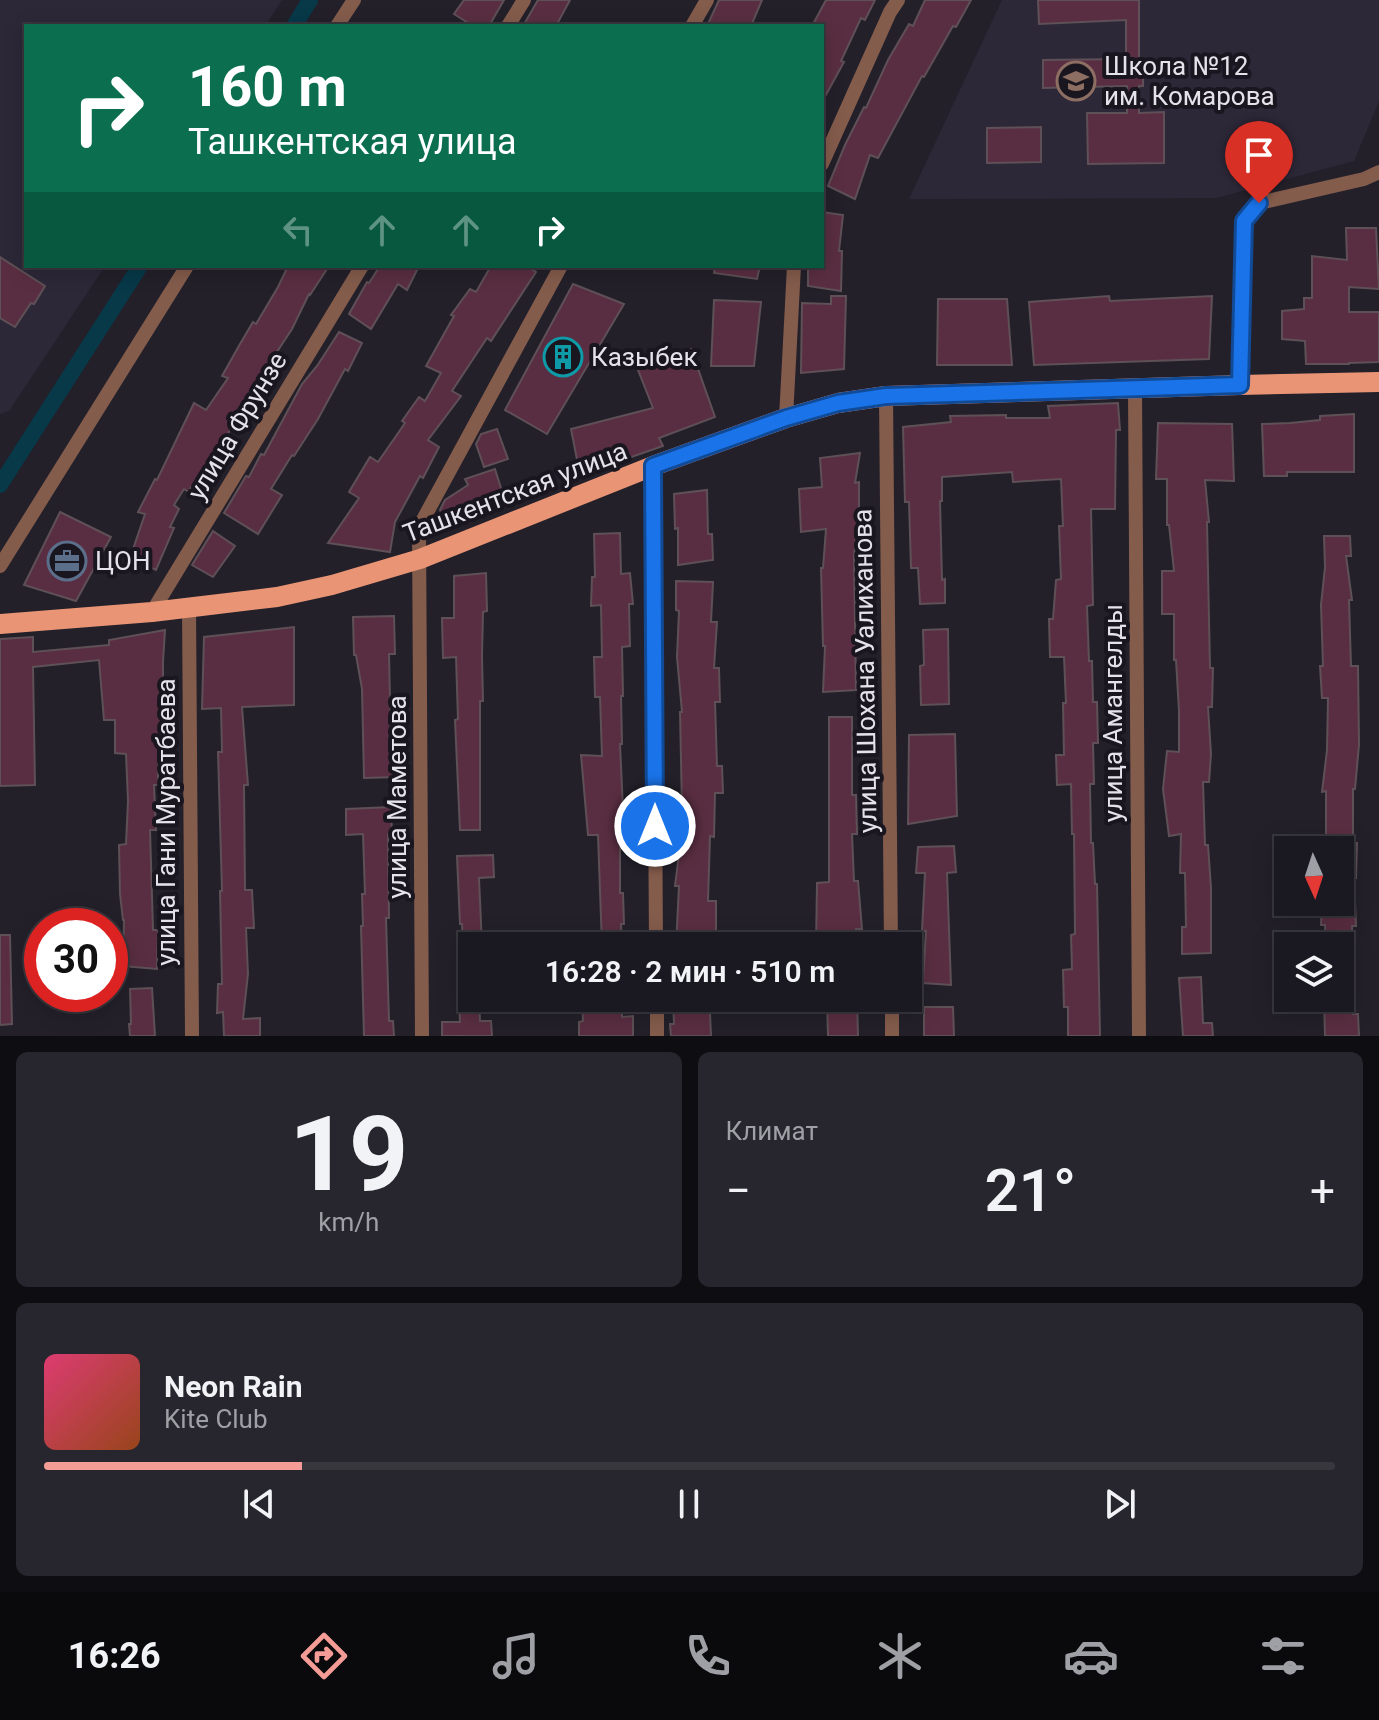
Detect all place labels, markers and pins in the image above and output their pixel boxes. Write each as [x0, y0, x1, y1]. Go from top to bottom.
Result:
place label: Школа №12 им. Комарова [1104, 51, 1275, 111]
school or university icon: Школа №12 им. Комарова [1055, 60, 1097, 102]
pin [1225, 121, 1293, 203]
building icon: Казыбек [542, 336, 584, 378]
place label: Казыбек [591, 342, 697, 372]
office icon: ЦОН [46, 540, 88, 582]
place label: ЦОН [95, 546, 150, 576]

